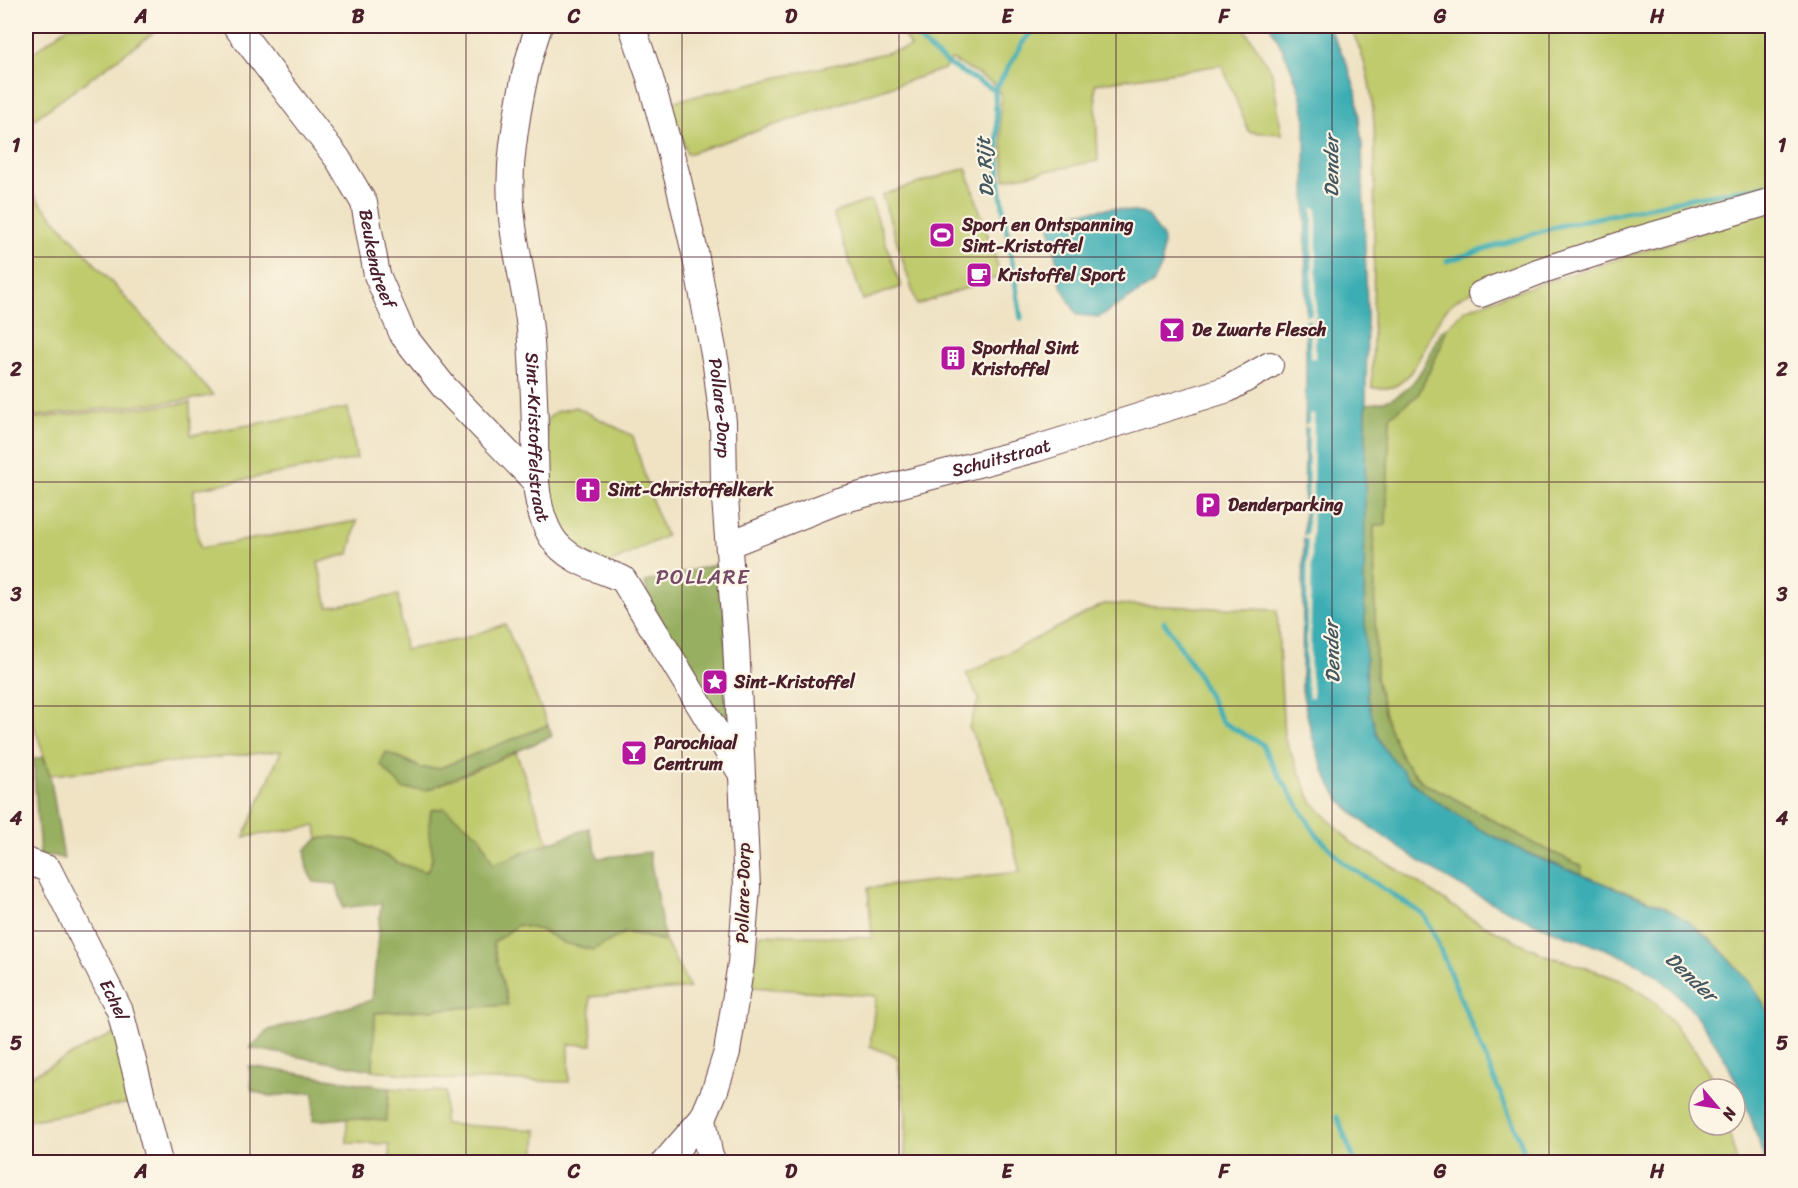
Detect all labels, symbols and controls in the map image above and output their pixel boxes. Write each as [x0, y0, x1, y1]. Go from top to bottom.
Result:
text: A [133, 0, 148, 34]
text: B [352, 0, 365, 34]
text: C [567, 0, 581, 34]
text: D [785, 0, 798, 34]
text: E [1001, 0, 1014, 34]
text: F [1218, 0, 1231, 34]
text: G [1433, 0, 1447, 34]
text: H [1649, 0, 1665, 34]
text: 1 [12, 128, 21, 163]
text: 1 [1778, 128, 1787, 163]
water label: Dender [1314, 131, 1349, 197]
water label: De Rijt [965, 133, 1005, 198]
street label: Beukendreef [349, 207, 406, 315]
place label: Sport en Ontspanning Sint-Kristoffel [961, 209, 1134, 262]
sports icon: Sport en Ontspanning Sint-Kristoffel [927, 220, 957, 250]
place label: Kristoffel Sport [997, 259, 1126, 291]
cafe icon: Kristoffel Sport [964, 260, 994, 290]
place label: De Zwarte Flesch [1192, 314, 1327, 346]
bar icon: De Zwarte Flesch [1157, 315, 1187, 345]
place label: Sporthal Sint Kristoffel [971, 332, 1079, 385]
building icon: Sporthal Sint Kristoffel [938, 343, 968, 373]
street label: Sint-Kristoffelstraat [516, 351, 559, 527]
text: 2 [9, 352, 22, 387]
text: 2 [1775, 352, 1788, 387]
street label: Pollare-Dorp [699, 355, 740, 459]
street label: Schuitstraat [948, 429, 1055, 486]
place label: Sint-Christoffelkerk [607, 474, 774, 506]
church icon: Sint-Christoffelkerk [573, 475, 603, 505]
place label: Denderparking [1228, 489, 1343, 521]
parking icon: Denderparking [1193, 490, 1223, 520]
district label: POLLARE [656, 558, 750, 596]
text: 3 [10, 577, 22, 612]
text: 3 [1776, 577, 1788, 612]
water label: Dender [1313, 617, 1351, 684]
place label: Sint-Kristoffel [733, 666, 856, 698]
place icon: Sint-Kristoffel [700, 667, 730, 697]
place label: Parochiaal Centrum [653, 727, 738, 780]
bar icon: Parochiaal Centrum [619, 738, 649, 768]
text: 4 [9, 801, 23, 836]
text: 4 [1775, 801, 1789, 836]
street label: Pollare-Dorp [726, 842, 760, 944]
water label: Dender [1656, 943, 1728, 1014]
street label: Echel [90, 973, 138, 1024]
text: 5 [10, 1026, 22, 1061]
text: 5 [1776, 1026, 1788, 1061]
north arrow [1687, 1077, 1747, 1137]
text: N [1714, 1101, 1746, 1127]
text: A [133, 1154, 148, 1188]
text: B [352, 1154, 365, 1188]
text: C [567, 1154, 581, 1188]
text: D [785, 1154, 798, 1188]
text: E [1001, 1154, 1014, 1188]
text: F [1218, 1154, 1231, 1188]
text: G [1433, 1154, 1447, 1188]
text: H [1649, 1154, 1665, 1188]

